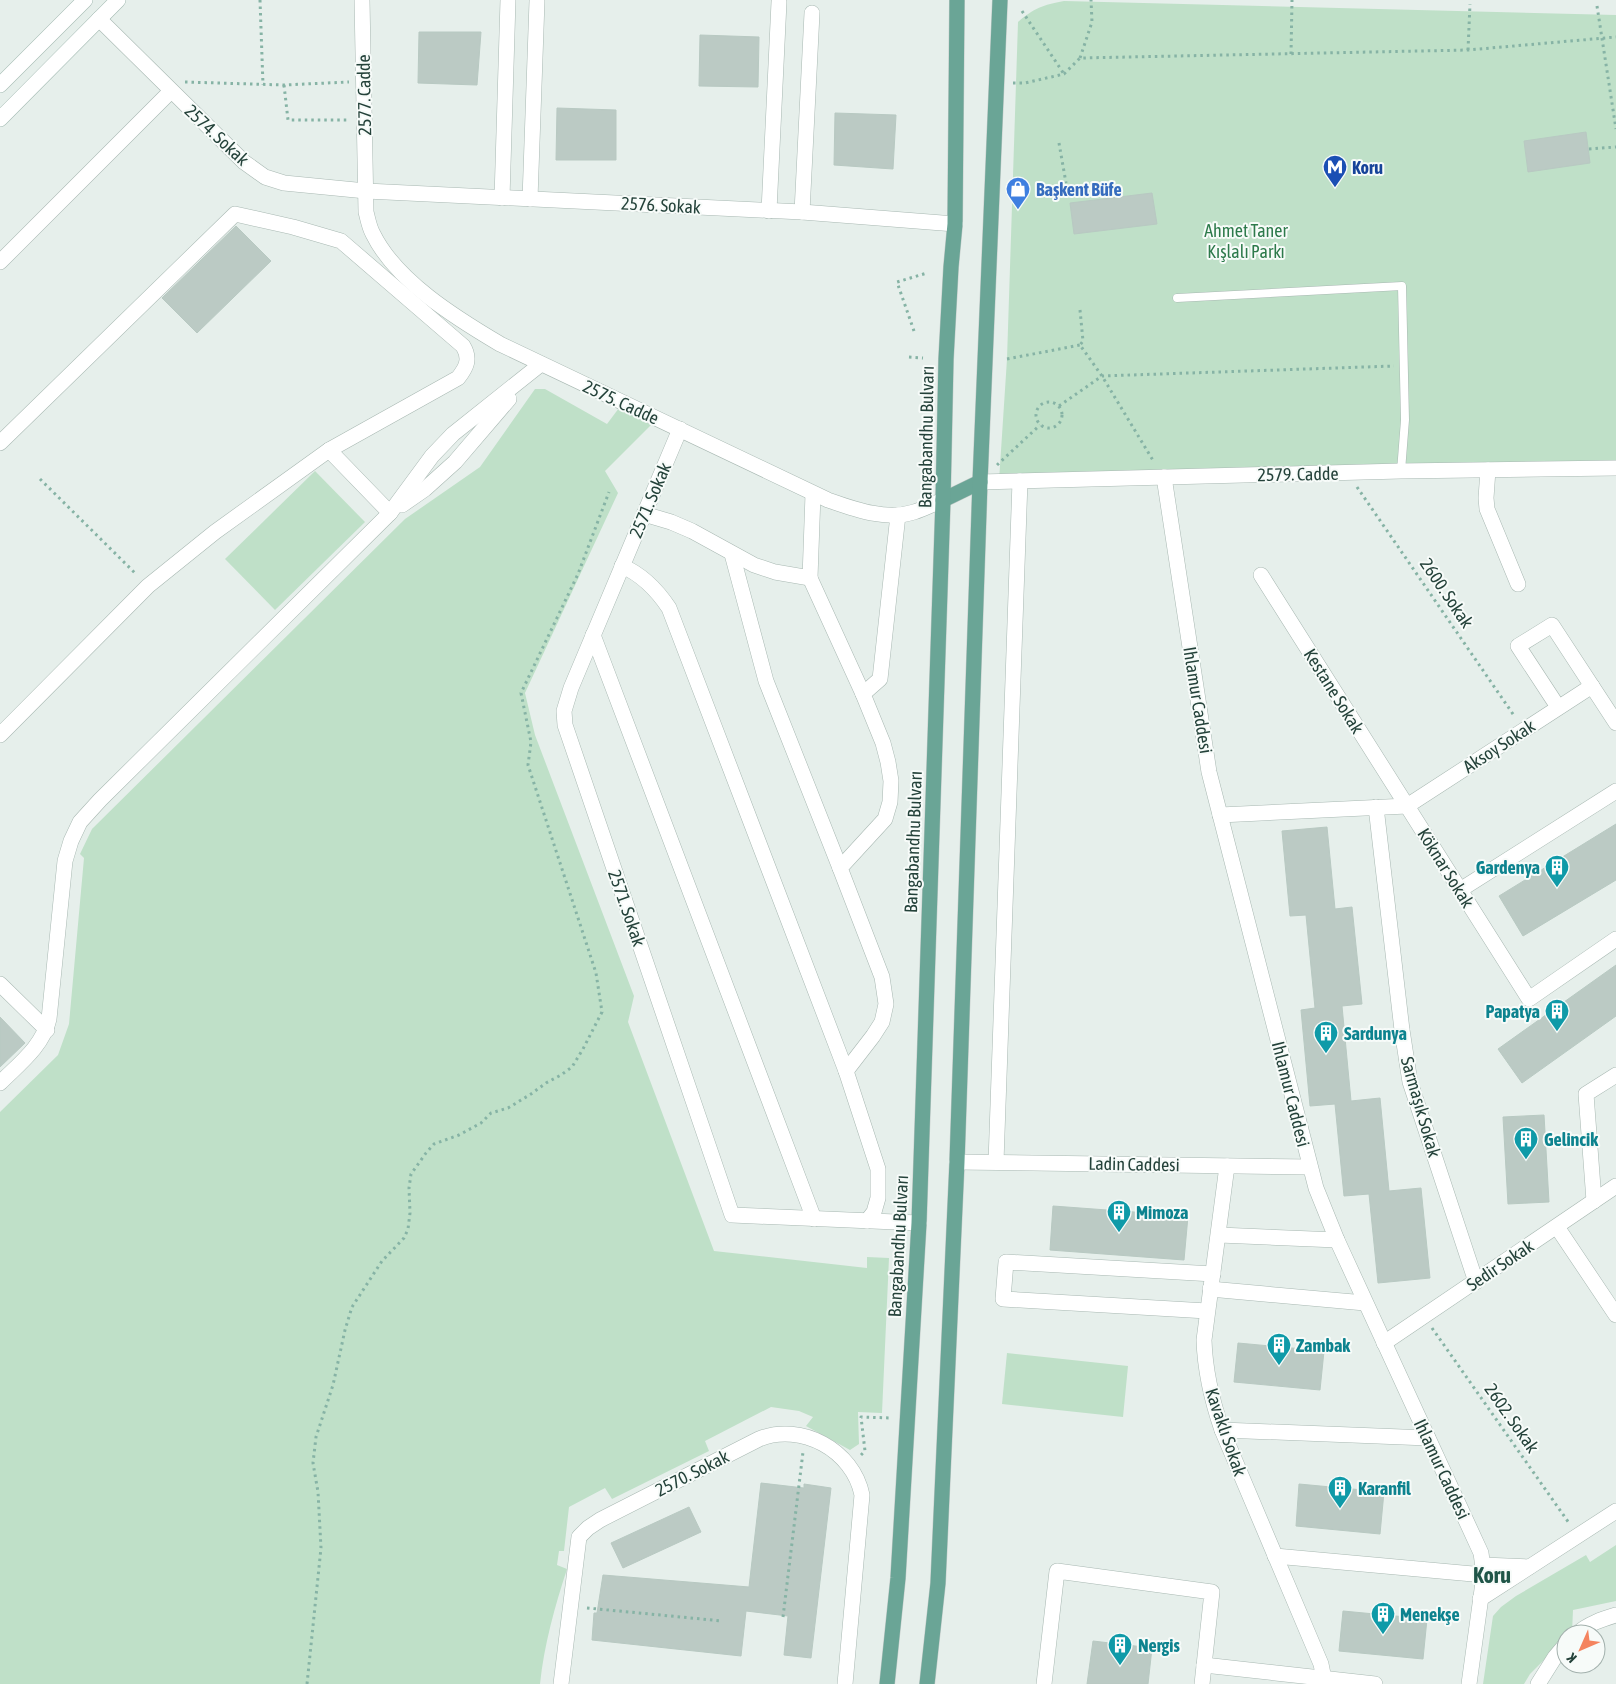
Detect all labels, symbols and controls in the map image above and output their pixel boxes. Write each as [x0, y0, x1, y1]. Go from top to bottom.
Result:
street label: 2577. Cadde [353, 54, 375, 136]
street label: 2574. Sokak [181, 100, 253, 170]
metro station icon: Koru [1322, 154, 1348, 188]
place label: Koru [1352, 157, 1383, 178]
shop icon: Başkent Büfe [1005, 176, 1031, 210]
place label: Başkent Büfe [1036, 179, 1122, 200]
street label: 2576. Sokak [621, 192, 701, 218]
park label: Ahmet Taner Kışlalı Parkı [1204, 220, 1288, 262]
street label: Bangabandhu Bulvarı [914, 366, 938, 508]
street label: 2575. Cadde [580, 375, 662, 429]
street label: 2571. Sokak [625, 459, 675, 541]
street label: 2579. Cadde [1257, 463, 1339, 485]
street label: 2600. Sokak [1416, 554, 1478, 632]
street label: Ihlamur Caddesi [1179, 645, 1217, 755]
street label: Kestane Sokak [1300, 645, 1368, 737]
street label: Aksoy Sokak [1459, 715, 1539, 777]
street label: Bangabandhu Bulvarı [900, 771, 926, 913]
street label: Köknar Sokak [1413, 824, 1479, 912]
building icon: Gardenya [1544, 854, 1570, 888]
place label: Gardenya [1476, 857, 1540, 878]
street label: 2571. Sokak [604, 867, 650, 949]
building icon: Papatya [1544, 998, 1570, 1032]
place label: Papatya [1485, 1001, 1540, 1022]
building icon: Sardunya [1313, 1020, 1339, 1054]
place label: Sardunya [1344, 1023, 1407, 1044]
street label: Ihlamur Caddesi [1268, 1039, 1314, 1149]
street label: Sarmaşık Sokak [1397, 1054, 1445, 1160]
building icon: Gelincik [1513, 1126, 1539, 1160]
place label: Gelincik [1544, 1129, 1599, 1150]
street label: Ladin Caddesi [1088, 1153, 1180, 1175]
street label: Bangabandhu Bulvarı [884, 1174, 912, 1318]
building icon: Mimoza [1106, 1199, 1132, 1233]
place label: Mimoza [1136, 1202, 1188, 1223]
street label: Sedir Sokak [1462, 1235, 1538, 1295]
building icon: Zambak [1266, 1332, 1292, 1366]
place label: Zambak [1296, 1335, 1351, 1356]
street label: 2602. Sokak [1481, 1379, 1544, 1457]
street label: Kavaklı Sokak [1201, 1385, 1251, 1479]
street label: Ihlamur Caddesi [1410, 1416, 1474, 1522]
street label: 2570. Sokak [652, 1446, 732, 1500]
building icon: Karanfil [1327, 1475, 1353, 1509]
place label: Karanfil [1358, 1478, 1411, 1499]
district label: Koru [1473, 1562, 1511, 1588]
building icon: Menekşe [1370, 1601, 1396, 1635]
place label: Menekşe [1400, 1604, 1460, 1625]
north arrow [1556, 1624, 1606, 1674]
building icon: Nergis [1107, 1632, 1133, 1666]
place label: Nergis [1138, 1635, 1180, 1656]
text: K [1564, 1650, 1580, 1666]

